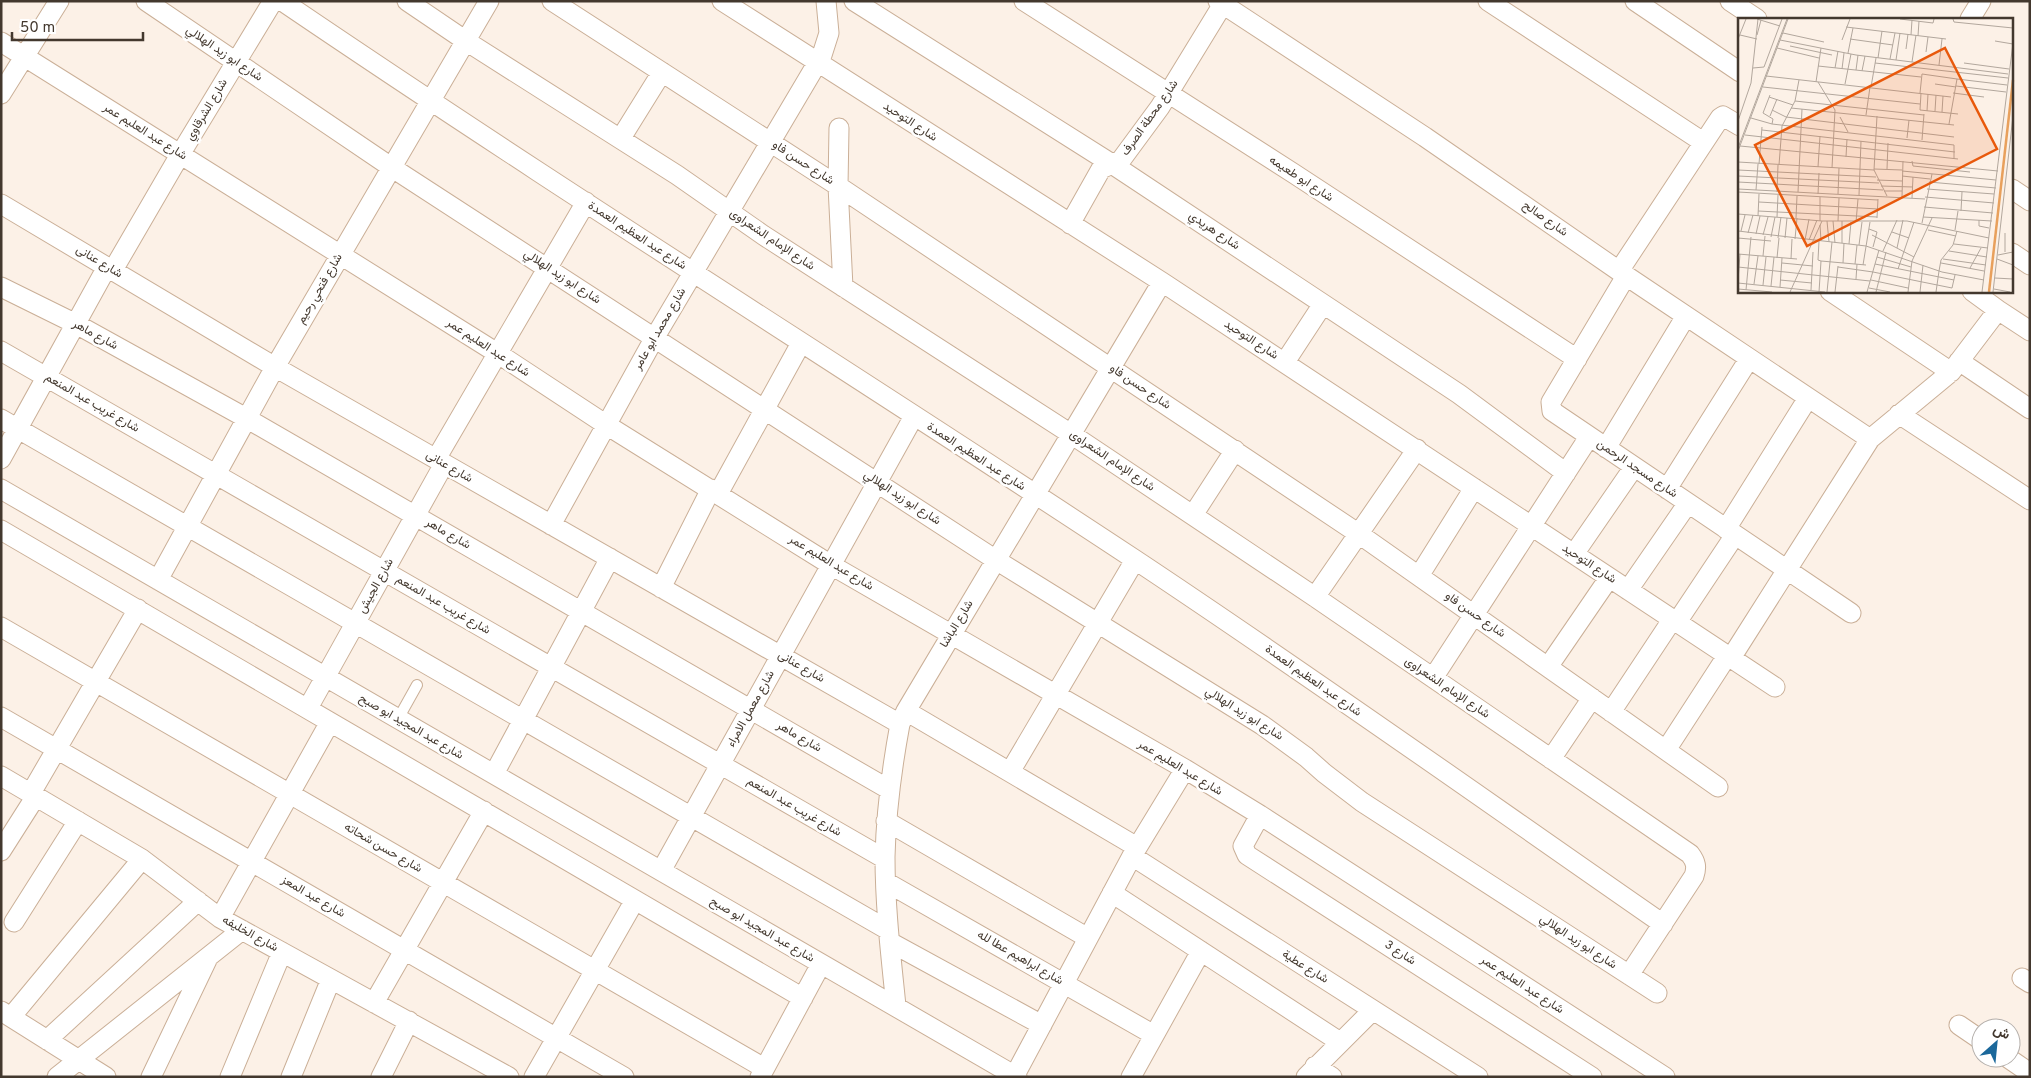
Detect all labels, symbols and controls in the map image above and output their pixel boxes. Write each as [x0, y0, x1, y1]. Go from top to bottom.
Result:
scale bar [12, 10, 144, 42]
inset map [1738, 18, 2014, 292]
text: 50 m [20, 19, 55, 38]
street label: شارع ابو زيد الهلالي [182, 22, 265, 86]
street label: شارع الشرقاوي [182, 76, 233, 144]
street label: شارع محطة الصرف [1118, 77, 1182, 159]
street label: شارع عبد العليم عمر [99, 99, 190, 164]
street label: شارع التوحيد [880, 99, 940, 145]
street label: شارع حسن فاو [769, 137, 837, 189]
street label: شارع ابو طعيمه [1266, 152, 1336, 206]
street label: شارع عبد العظيم العمدة [585, 198, 689, 274]
street label: شارع صالح [1519, 198, 1571, 240]
street label: شارع الإمام الشعراوى [726, 205, 818, 275]
street label: شارع هريدي [1185, 208, 1243, 255]
street label: شارع عنانى [73, 242, 125, 282]
street label: شارع ابو زيد الهلالي [520, 246, 604, 309]
street label: شارع فتحي رحيم [293, 251, 347, 328]
street label: شارع محمد ابو عامر [629, 285, 690, 374]
street label: شارع عبد العليم عمر [443, 315, 533, 381]
street label: شارع ماهر [69, 316, 121, 354]
street label: شارع التوحيد [1221, 317, 1281, 363]
street label: شارع حسن فاو [1106, 361, 1174, 413]
street label: شارع غريب عبد المنعم [42, 369, 142, 437]
street label: شارع عبد العظيم العمدة [924, 419, 1028, 495]
street label: شارع الإمام الشعراوى [1066, 426, 1158, 496]
street label: شارع مسجد الرحمن [1593, 436, 1681, 502]
street label: شارع عنانى [423, 447, 475, 487]
street label: شارع ابو زيد الهلالي [860, 467, 944, 530]
street label: شارع ماهر [422, 514, 473, 553]
street label: شارع عبد العليم عمر [785, 531, 876, 595]
street label: شارع التوحيد [1559, 541, 1619, 587]
street label: شارع الجيش [354, 556, 398, 616]
street label: شارع غريب عبد المنعم [393, 571, 493, 639]
street label: شارع حسن فاو [1442, 588, 1508, 642]
street label: شارع الباشا [936, 597, 978, 651]
street label: شارع عبد العظيم العمدة [1262, 642, 1364, 720]
street label: شارع عنانى [775, 647, 827, 687]
street label: شارع الإمام الشعراوى [1401, 653, 1493, 723]
street label: شارع معمل الامراء [723, 668, 779, 750]
street label: شارع ابو زيد الهلالي [1201, 684, 1286, 745]
street label: شارع عبد المجيد ابو صبح [356, 690, 466, 764]
street label: شارع ماهر [773, 717, 824, 756]
street label: شارع عبد العليم عمر [1134, 736, 1225, 800]
street label: شارع غريب عبد المنعم [744, 773, 844, 841]
street label: شارع حسن شحاته [341, 819, 425, 877]
street label: شارع عبد المعز [277, 872, 348, 922]
street label: شارع عبد المجيد ابو صبح [707, 893, 817, 967]
street label: شارع ابو زيد الهلالي [1536, 911, 1620, 974]
street label: شارع الخليفه [219, 912, 281, 956]
street label: شارع ابراهيم عطا لله [974, 927, 1066, 989]
street label: شارع 3 [1381, 937, 1419, 969]
street label: شارع عطية [1279, 946, 1331, 988]
street label: شارع عبد العليم عمر [1477, 952, 1567, 1018]
north arrow [1971, 1018, 2021, 1068]
text: ش [1990, 1021, 2013, 1044]

